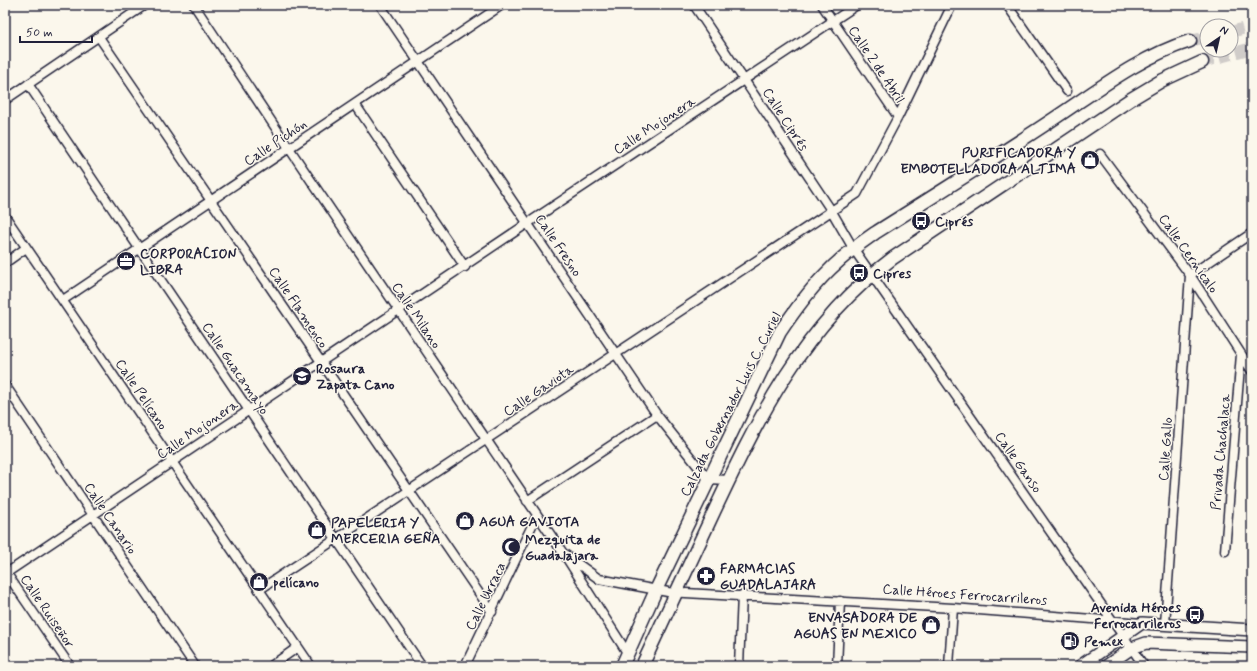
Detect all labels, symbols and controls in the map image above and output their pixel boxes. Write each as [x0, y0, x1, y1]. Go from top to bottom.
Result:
scale bar [20, 18, 92, 44]
north arrow [1199, 18, 1239, 58]
street label: Calle 2 de Abril [844, 23, 909, 107]
text: N [1217, 23, 1231, 38]
text: 50 m [26, 25, 53, 41]
street label: Calle Ciprés [758, 84, 812, 155]
street label: Calle Mojonera [610, 92, 699, 159]
street label: Calle Pichón [241, 115, 311, 170]
place label: PURIFICADORA Y EMBOTELLADORA ALTIMA [900, 144, 1076, 178]
shop icon: PURIFICADORA Y EMBOTELLADORA ALTIMA [1079, 149, 1101, 171]
bus stop icon: Ciprés [910, 210, 932, 232]
street label: Calle Cernícalo [1154, 210, 1222, 297]
street label: Calle Fresno [531, 211, 586, 280]
place label: Ciprés [935, 213, 974, 231]
place label: CORPORACION LIBRA [140, 245, 238, 279]
office icon: CORPORACION LIBRA [115, 250, 137, 272]
bus stop icon: Cipres [848, 262, 870, 284]
street label: Calle Flamenco [264, 263, 332, 352]
place label: Cipres [873, 265, 912, 283]
street label: Calle Milano [387, 279, 445, 352]
street label: Calzada Gobernador Luis C. Curiel [676, 309, 785, 500]
street label: Calle Guacamayo [198, 319, 273, 418]
street label: Calle Pelícano [111, 356, 172, 434]
place label: Rosaura Zapata Cano [316, 360, 395, 394]
street label: Calle Gaviota [500, 360, 578, 421]
school or university icon: Rosaura Zapata Cano [291, 365, 313, 387]
street label: Privada Chachalaca [1207, 393, 1235, 511]
street label: Calle Mojonera [153, 396, 242, 464]
street label: Calle Gallo [1155, 417, 1177, 481]
street label: Calle Ganso [991, 428, 1046, 497]
street label: Calle Canario [80, 479, 141, 558]
shop icon: AGUA GAVIOTA [454, 510, 476, 532]
place label: AGUA GAVIOTA [479, 513, 579, 531]
place label: PAPELERIA Y MERCERIA GEÑA [331, 514, 440, 548]
shop icon: PAPELERIA Y MERCERIA GEÑA [306, 519, 328, 541]
place label: Mezquita de Guadalajara [525, 531, 600, 565]
mosque icon: Mezquita de Guadalajara [500, 536, 522, 558]
street label: Calle Urraca [462, 559, 510, 633]
place label: FARMACIAS GUADALAJARA [720, 560, 816, 594]
pharmacy icon: FARMACIAS GUADALAJARA [695, 565, 717, 587]
street label: Calle Ruiseñor [16, 571, 78, 652]
shop icon: pelícano [248, 571, 270, 593]
place label: pelícano [273, 574, 319, 592]
street label: Calle Héroes Ferrocarrileros [882, 580, 1048, 610]
place label: Avenida Héroes Ferrocarrileros [1091, 599, 1182, 633]
bus stop icon: Avenida Héroes Ferrocarrileros [1184, 604, 1206, 626]
place label: ENVASADORA DE AGUAS EN MEXICO [794, 609, 917, 643]
shop icon: ENVASADORA DE AGUAS EN MEXICO [920, 614, 942, 636]
fuel station icon: Pemex [1059, 630, 1081, 652]
place label: Pemex [1084, 633, 1123, 651]

